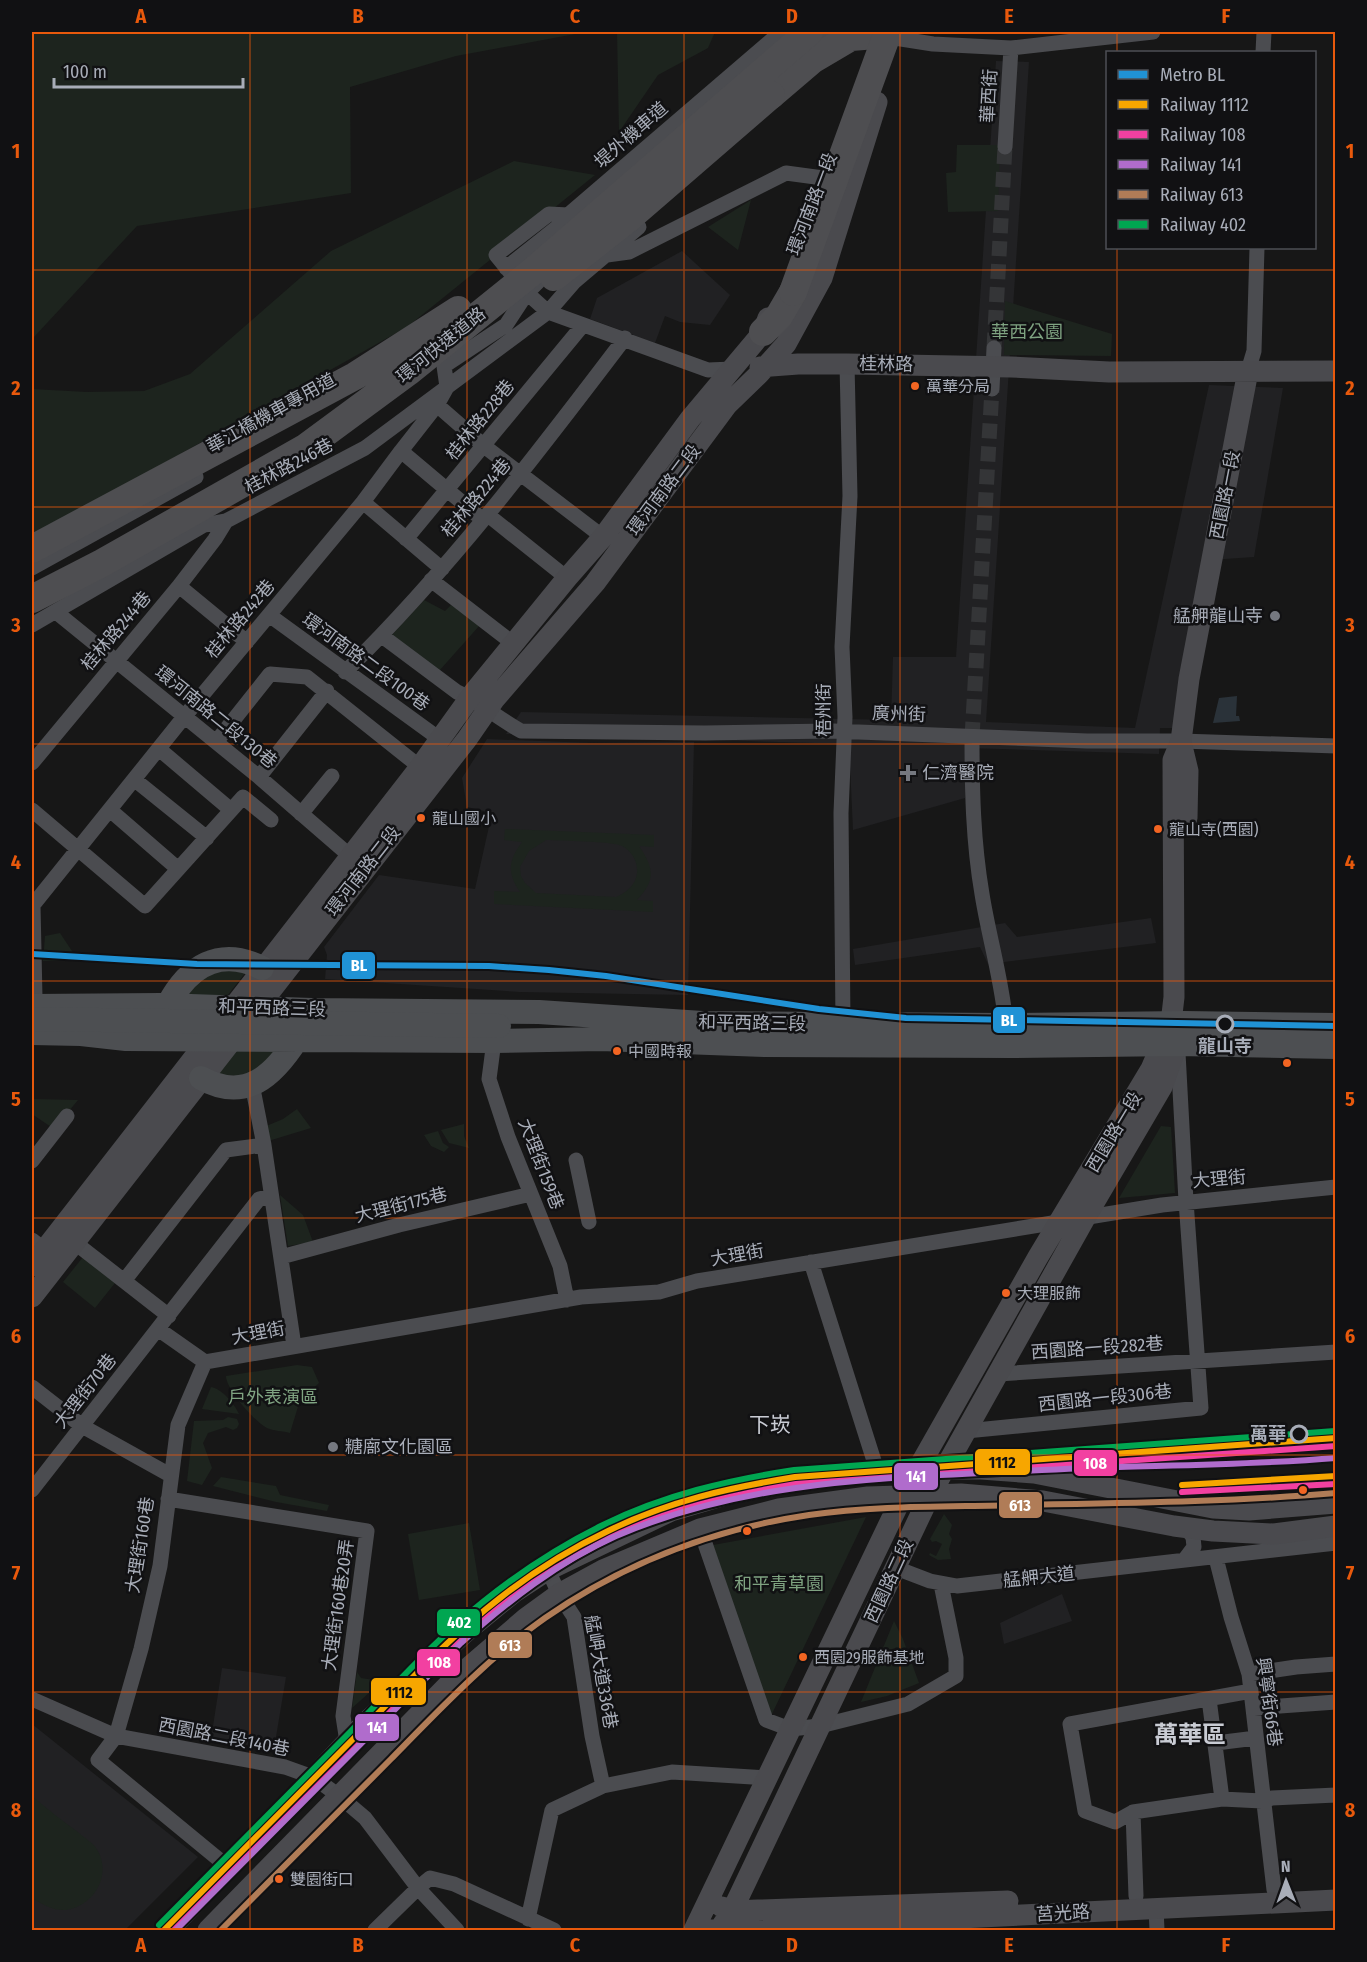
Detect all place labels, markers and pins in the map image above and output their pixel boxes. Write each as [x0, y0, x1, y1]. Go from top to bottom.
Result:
place label: 萬華分局 [926, 377, 990, 396]
marker: 萬華分局 [909, 380, 921, 392]
place label: 艋舺龍山寺 [1173, 605, 1263, 627]
marker: 艋舺龍山寺 [1268, 609, 1282, 623]
place label: 仁濟醫院 [922, 762, 994, 784]
marker: 仁濟醫院 [899, 764, 917, 782]
place label: 龍山國小 [432, 809, 496, 828]
marker: 龍山國小 [415, 812, 427, 824]
place label: 龍山寺(西園) [1169, 820, 1259, 839]
marker: 龍山寺(西園) [1152, 823, 1164, 835]
marker: 龍山寺 [1216, 1015, 1234, 1033]
place label: 龍山寺 [1198, 1035, 1252, 1057]
place label: 中國時報 [628, 1042, 692, 1061]
marker: 中國時報 [611, 1045, 623, 1057]
unlabelled marker [1281, 1057, 1293, 1069]
place label: 大理服飾 [1017, 1284, 1081, 1303]
marker: 大理服飾 [1000, 1287, 1012, 1299]
place label: 萬華 [1250, 1423, 1286, 1445]
marker: 萬華 [1290, 1425, 1308, 1443]
place label: 糖廍文化園區 [345, 1436, 453, 1458]
marker: 糖廍文化園區 [326, 1440, 340, 1454]
unlabelled marker [1297, 1484, 1309, 1496]
unlabelled marker [741, 1525, 753, 1537]
place label: 西園29服飾基地 [814, 1648, 925, 1667]
marker: 西園29服飾基地 [797, 1651, 809, 1663]
place label: 雙園街口 [290, 1870, 354, 1889]
marker: 雙園街口 [273, 1873, 285, 1885]

